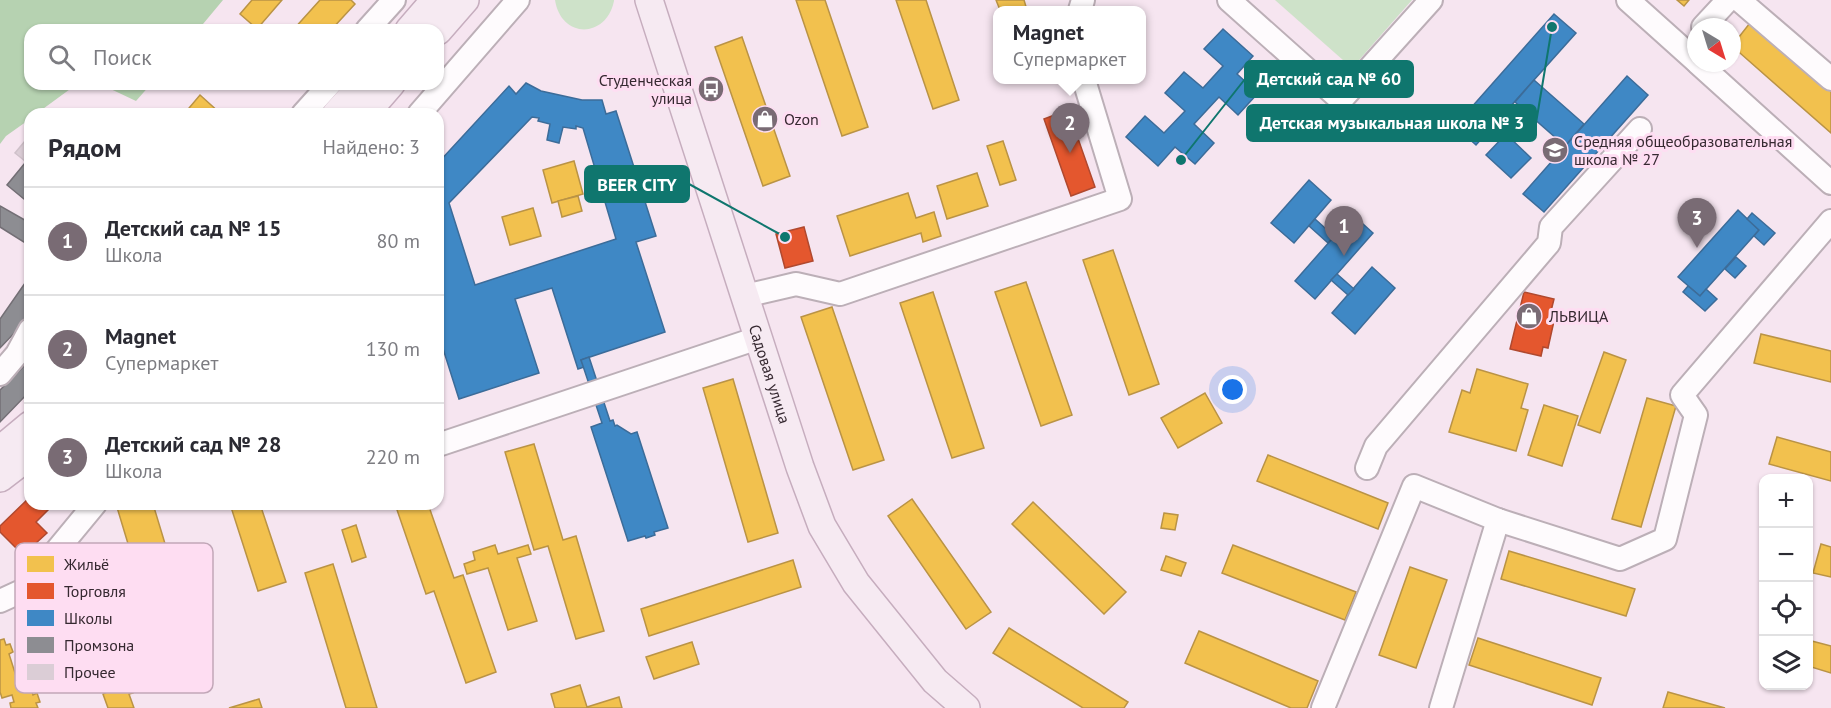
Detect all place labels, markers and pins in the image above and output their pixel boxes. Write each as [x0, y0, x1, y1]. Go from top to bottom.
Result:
callout: Детский сад № 60 [1245, 61, 1413, 97]
place label: Студенческая улица [599, 70, 692, 108]
bus stop icon: Студенческая улица [696, 74, 726, 104]
shop icon: Ozon [750, 104, 780, 134]
pin: 2 [1050, 104, 1090, 153]
callout: Детская музыкальная школа № 3 [1247, 105, 1536, 141]
place label: Ozon [784, 109, 819, 129]
place label: Средняя общеобразовательная школа № 27 [1574, 131, 1792, 169]
school or university icon: Средняя общеобразовательная школа № 27 [1540, 135, 1570, 165]
callout: BEER CITY [585, 166, 689, 202]
pin: 3 [1678, 198, 1716, 248]
pin: 1 [1324, 206, 1364, 256]
shop icon: ЛЬВИЦА [1514, 301, 1544, 331]
place label: ЛЬВИЦА [1548, 306, 1609, 326]

